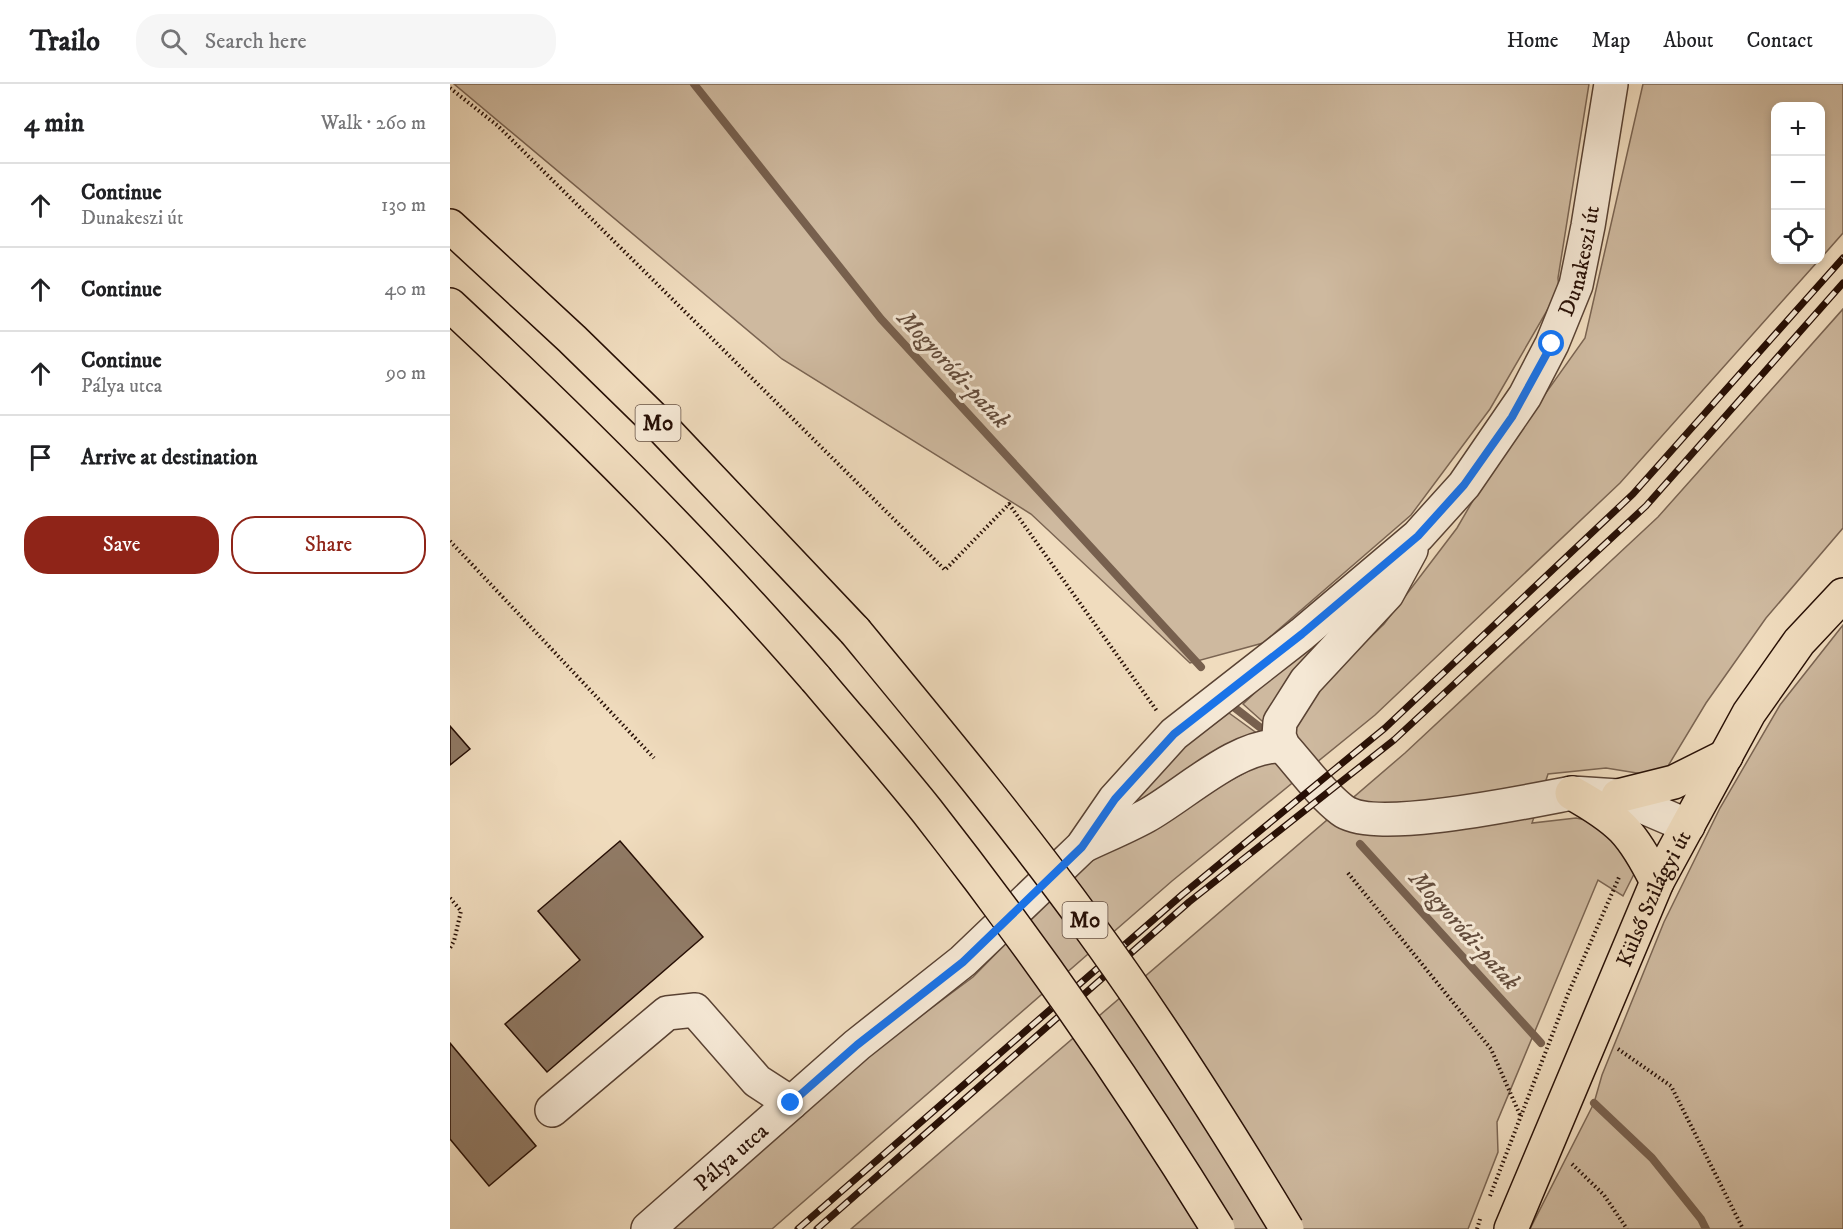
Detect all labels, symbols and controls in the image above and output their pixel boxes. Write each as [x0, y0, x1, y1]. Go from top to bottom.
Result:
search box [136, 14, 556, 68]
text: Trailo [30, 24, 100, 59]
icon: search [157, 25, 190, 58]
text: Search here [205, 28, 307, 55]
text: Home [1507, 28, 1559, 54]
text: Map [1592, 28, 1630, 54]
text: About [1663, 28, 1714, 54]
text: Contact [1747, 28, 1813, 54]
map controls [1771, 102, 1825, 264]
button: + [1771, 102, 1825, 156]
text: 4 min [24, 107, 84, 140]
text: Walk · 260 m [321, 111, 426, 136]
button: − [1771, 156, 1825, 210]
text: Continue [81, 179, 162, 206]
icon: ahead [24, 189, 57, 222]
text: 130 m [381, 193, 426, 218]
street label: Dunakeszi út [1553, 204, 1606, 320]
text: Dunakeszi út [81, 206, 183, 231]
button: locate [1771, 210, 1825, 264]
icon: ahead [24, 273, 57, 306]
text: Continue [81, 276, 162, 303]
text: 40 m [384, 277, 426, 302]
water label: Mogyoródi-patak [889, 303, 1016, 435]
route start [1538, 330, 1564, 356]
text: Continue [81, 347, 162, 374]
icon: ahead [24, 357, 57, 390]
text: 90 m [386, 361, 426, 386]
text: Pálya utca [81, 374, 162, 399]
road number: M0 [636, 405, 680, 441]
icon: arrive [24, 441, 57, 474]
text: Arrive at destination [81, 444, 258, 471]
button: Save [24, 516, 219, 574]
button: Share [231, 516, 426, 574]
street label: Külső Szilágyi út [1611, 826, 1698, 971]
water label: Mogyoródi-patak [1401, 863, 1526, 997]
road number: M0 [1062, 902, 1108, 938]
route end [777, 1089, 803, 1115]
street label: Pálya utca [689, 1117, 775, 1197]

